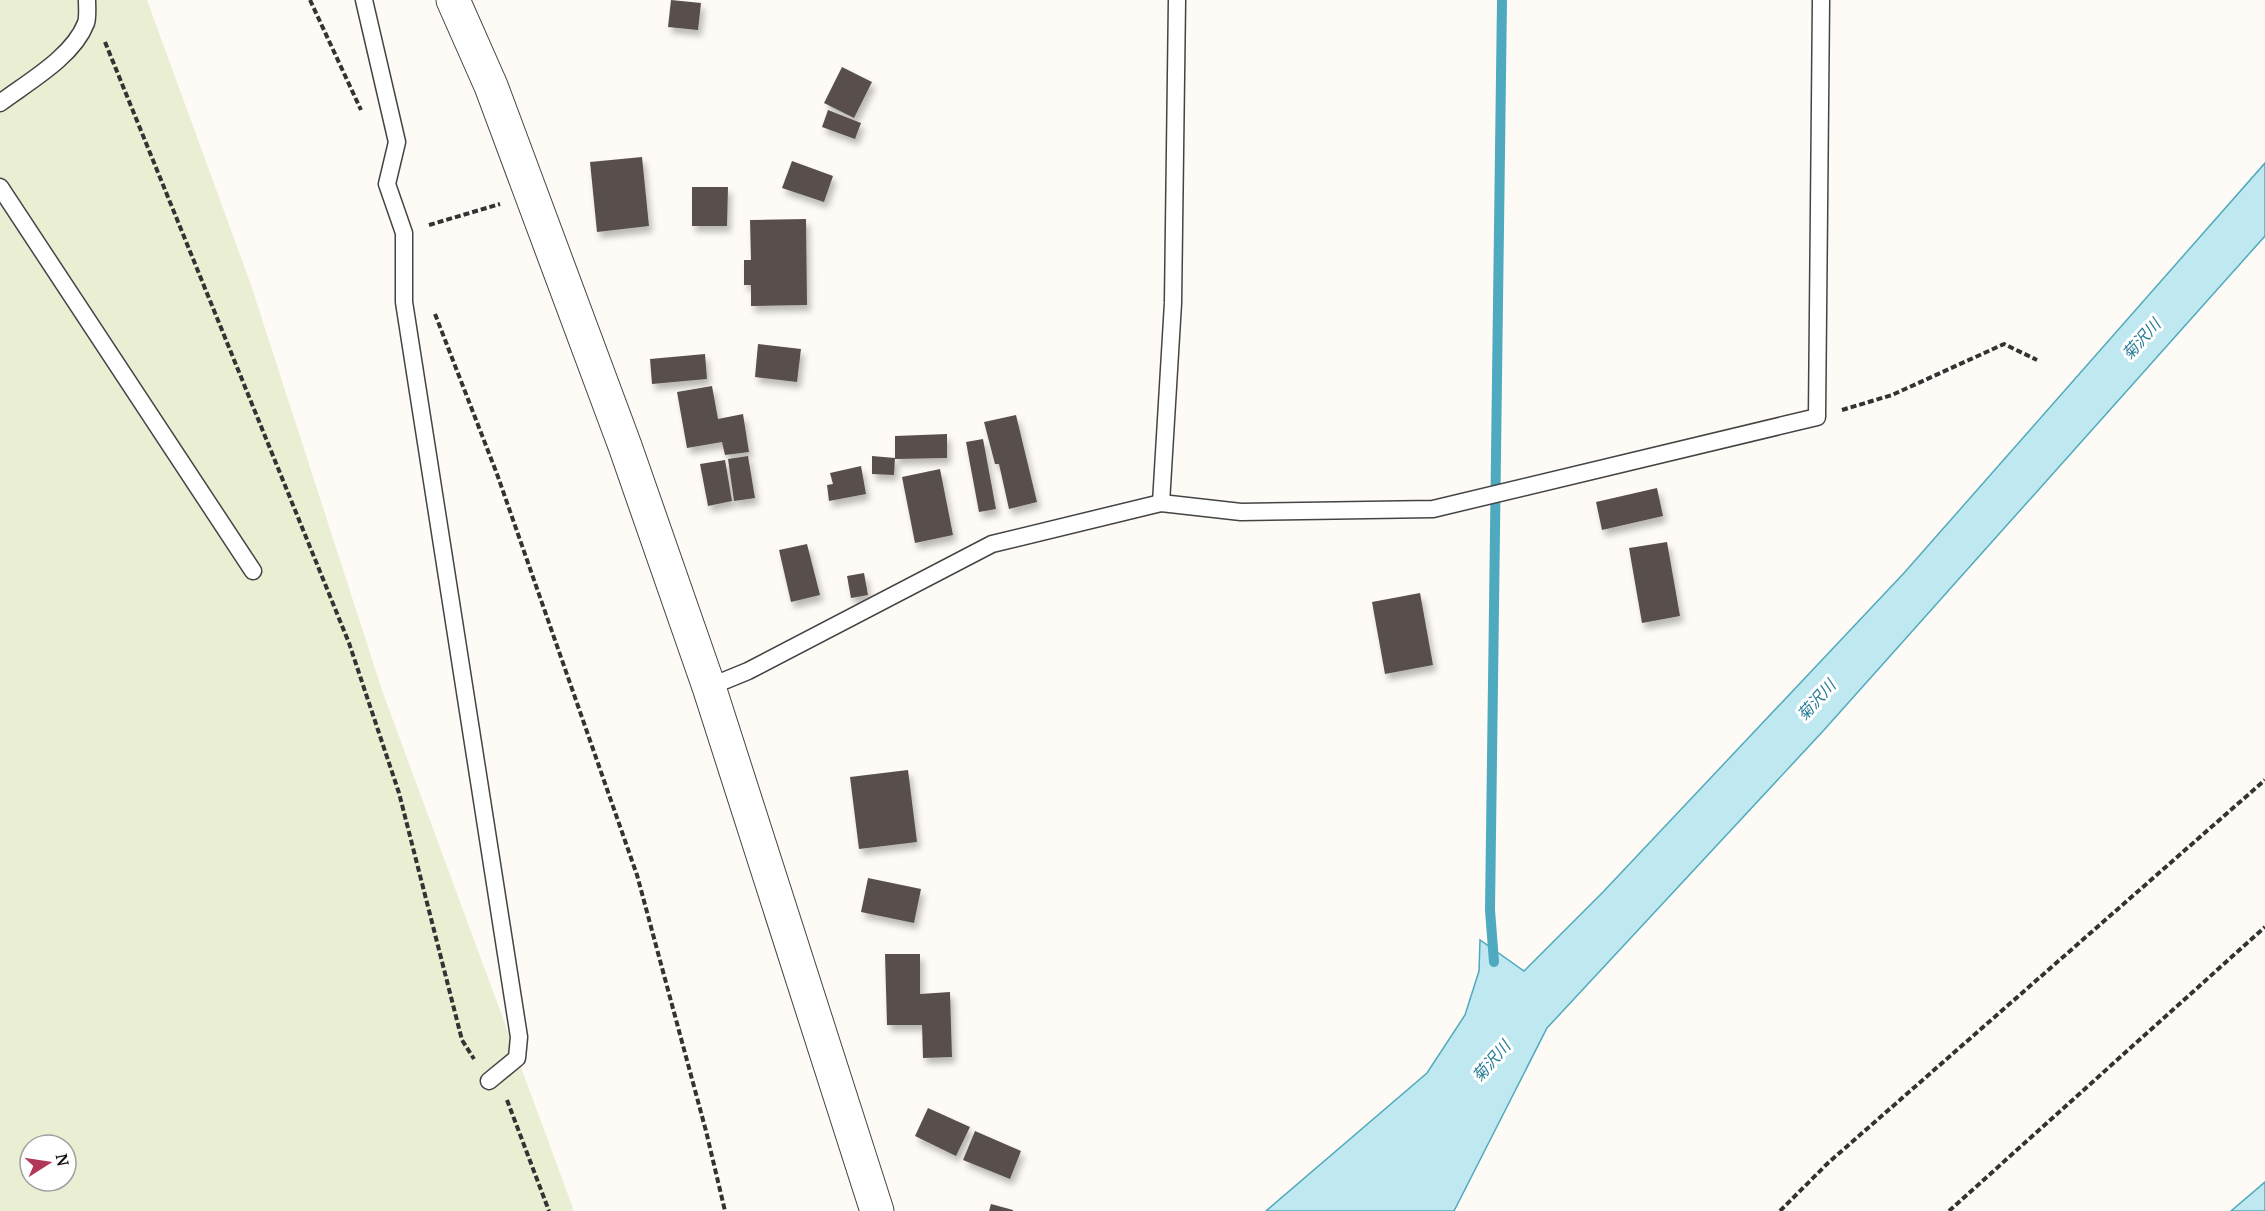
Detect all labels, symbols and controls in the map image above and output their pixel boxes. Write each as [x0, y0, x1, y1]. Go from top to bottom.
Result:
water label: 菊沢川 [2117, 312, 2167, 364]
water label: 菊沢川 [1792, 673, 1842, 725]
water label: 菊沢川 [1467, 1034, 1516, 1086]
north arrow [18, 1133, 78, 1193]
text: N [51, 1152, 75, 1168]

